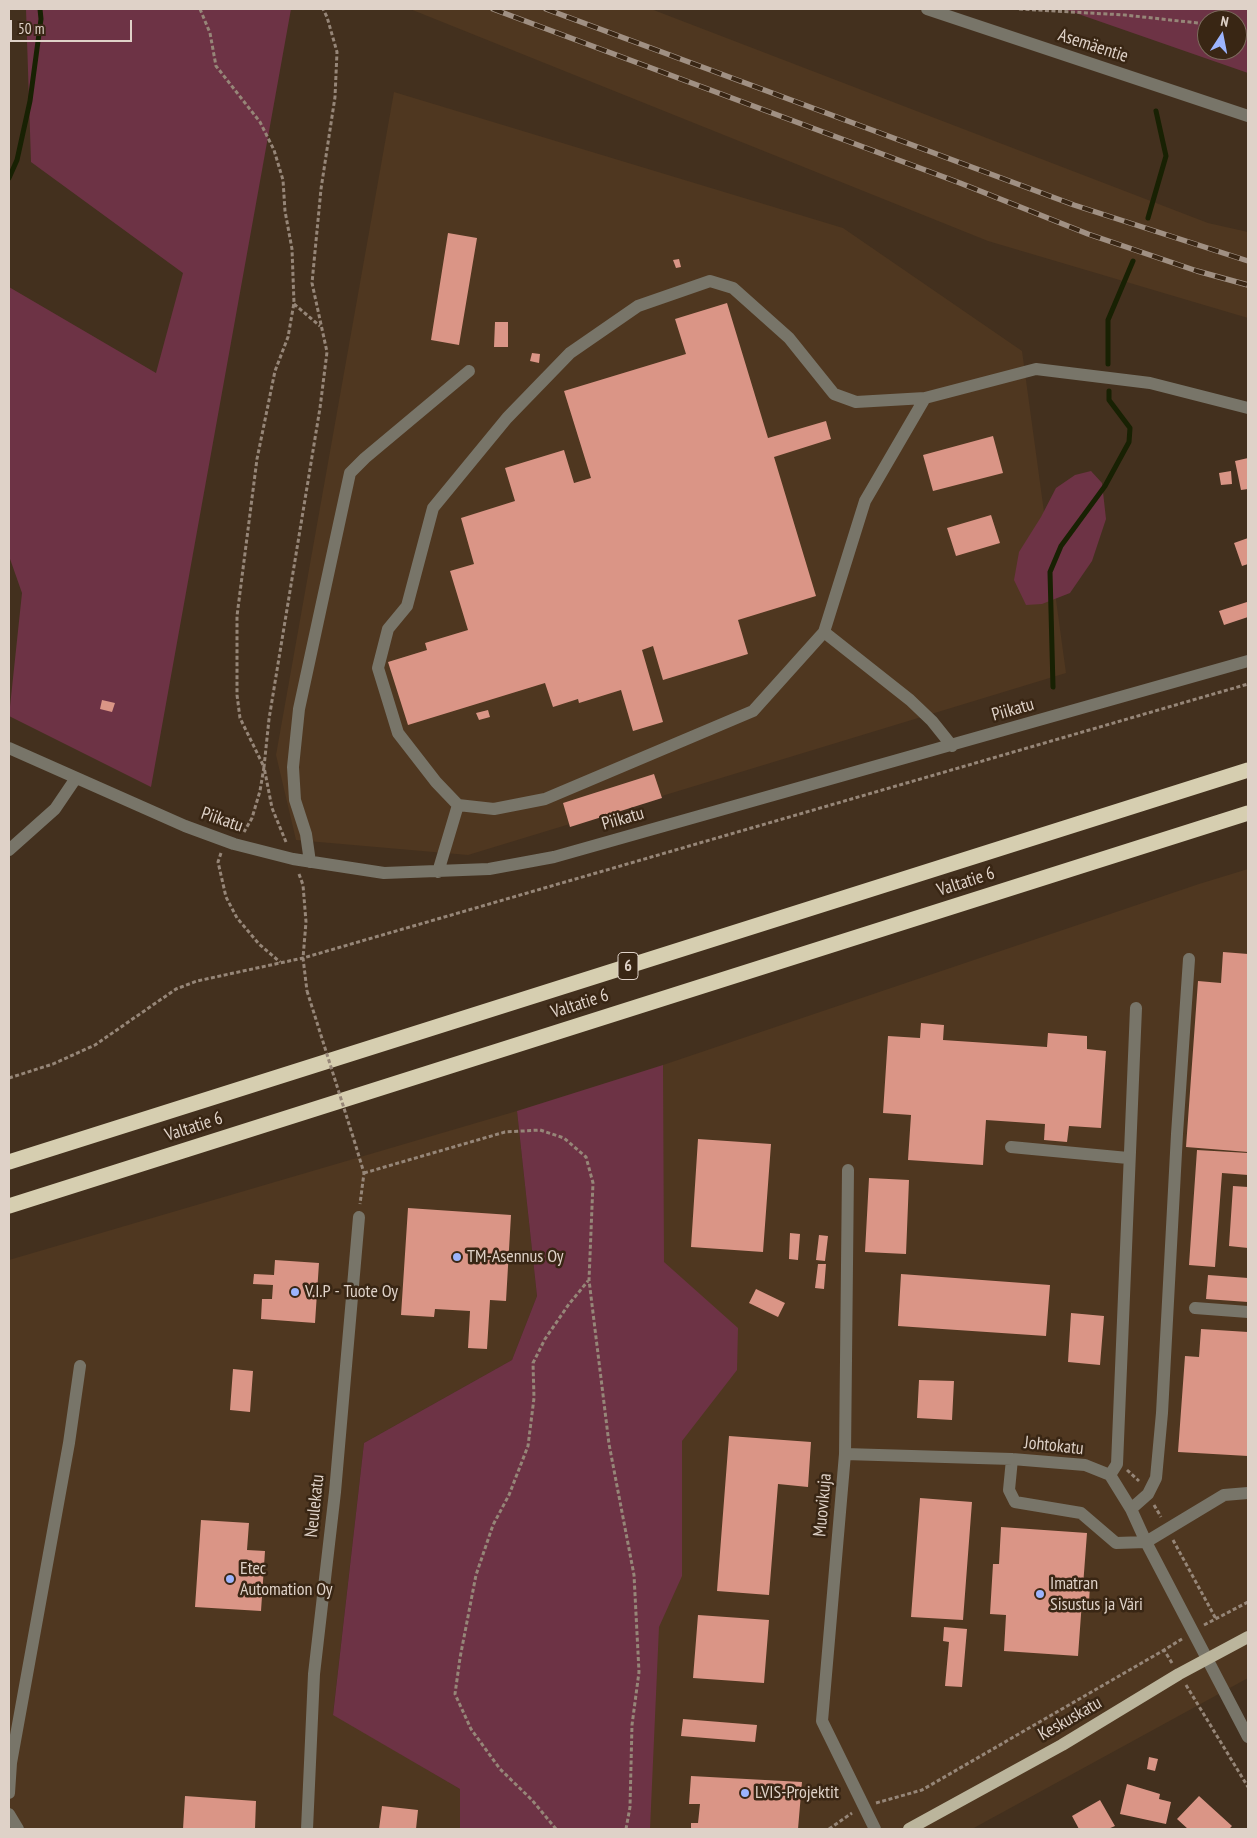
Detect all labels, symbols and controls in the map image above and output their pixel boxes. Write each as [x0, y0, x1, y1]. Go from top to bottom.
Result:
scale bar [12, 10, 135, 42]
north arrow [1197, 10, 1247, 60]
text: N [1219, 12, 1230, 31]
text: 50 m [18, 19, 44, 38]
street label: Asemäentie [1055, 25, 1131, 67]
street label: Piikatu [989, 694, 1037, 726]
street label: Piikatu [198, 803, 246, 837]
street label: Piikatu [599, 803, 647, 835]
street label: Valtatie 6 [934, 863, 998, 901]
road number: 6 [618, 952, 638, 979]
street label: Valtatie 6 [548, 985, 612, 1023]
street label: Valtatie 6 [162, 1108, 226, 1146]
place label: TM-Asennus Oy [467, 1246, 564, 1268]
marker: TM-Asennus Oy [451, 1251, 463, 1263]
place label: V.I.P - Tuote Oy [305, 1281, 398, 1303]
marker: V.I.P - Tuote Oy [289, 1286, 301, 1298]
street label: Johtokatu [1023, 1432, 1085, 1460]
street label: Muovikuja [809, 1472, 837, 1538]
street label: Neulekatu [301, 1473, 329, 1539]
place label: Etec Automation Oy [240, 1558, 333, 1600]
marker: Etec Automation Oy [224, 1573, 236, 1585]
place label: Imatran Sisustus ja Väri [1050, 1573, 1143, 1616]
marker: Imatran Sisustus ja Väri [1034, 1588, 1046, 1600]
street label: Keskuskatu [1034, 1692, 1106, 1746]
place label: LVIS-Projektit [755, 1782, 839, 1804]
marker: LVIS-Projektit [739, 1787, 751, 1799]

